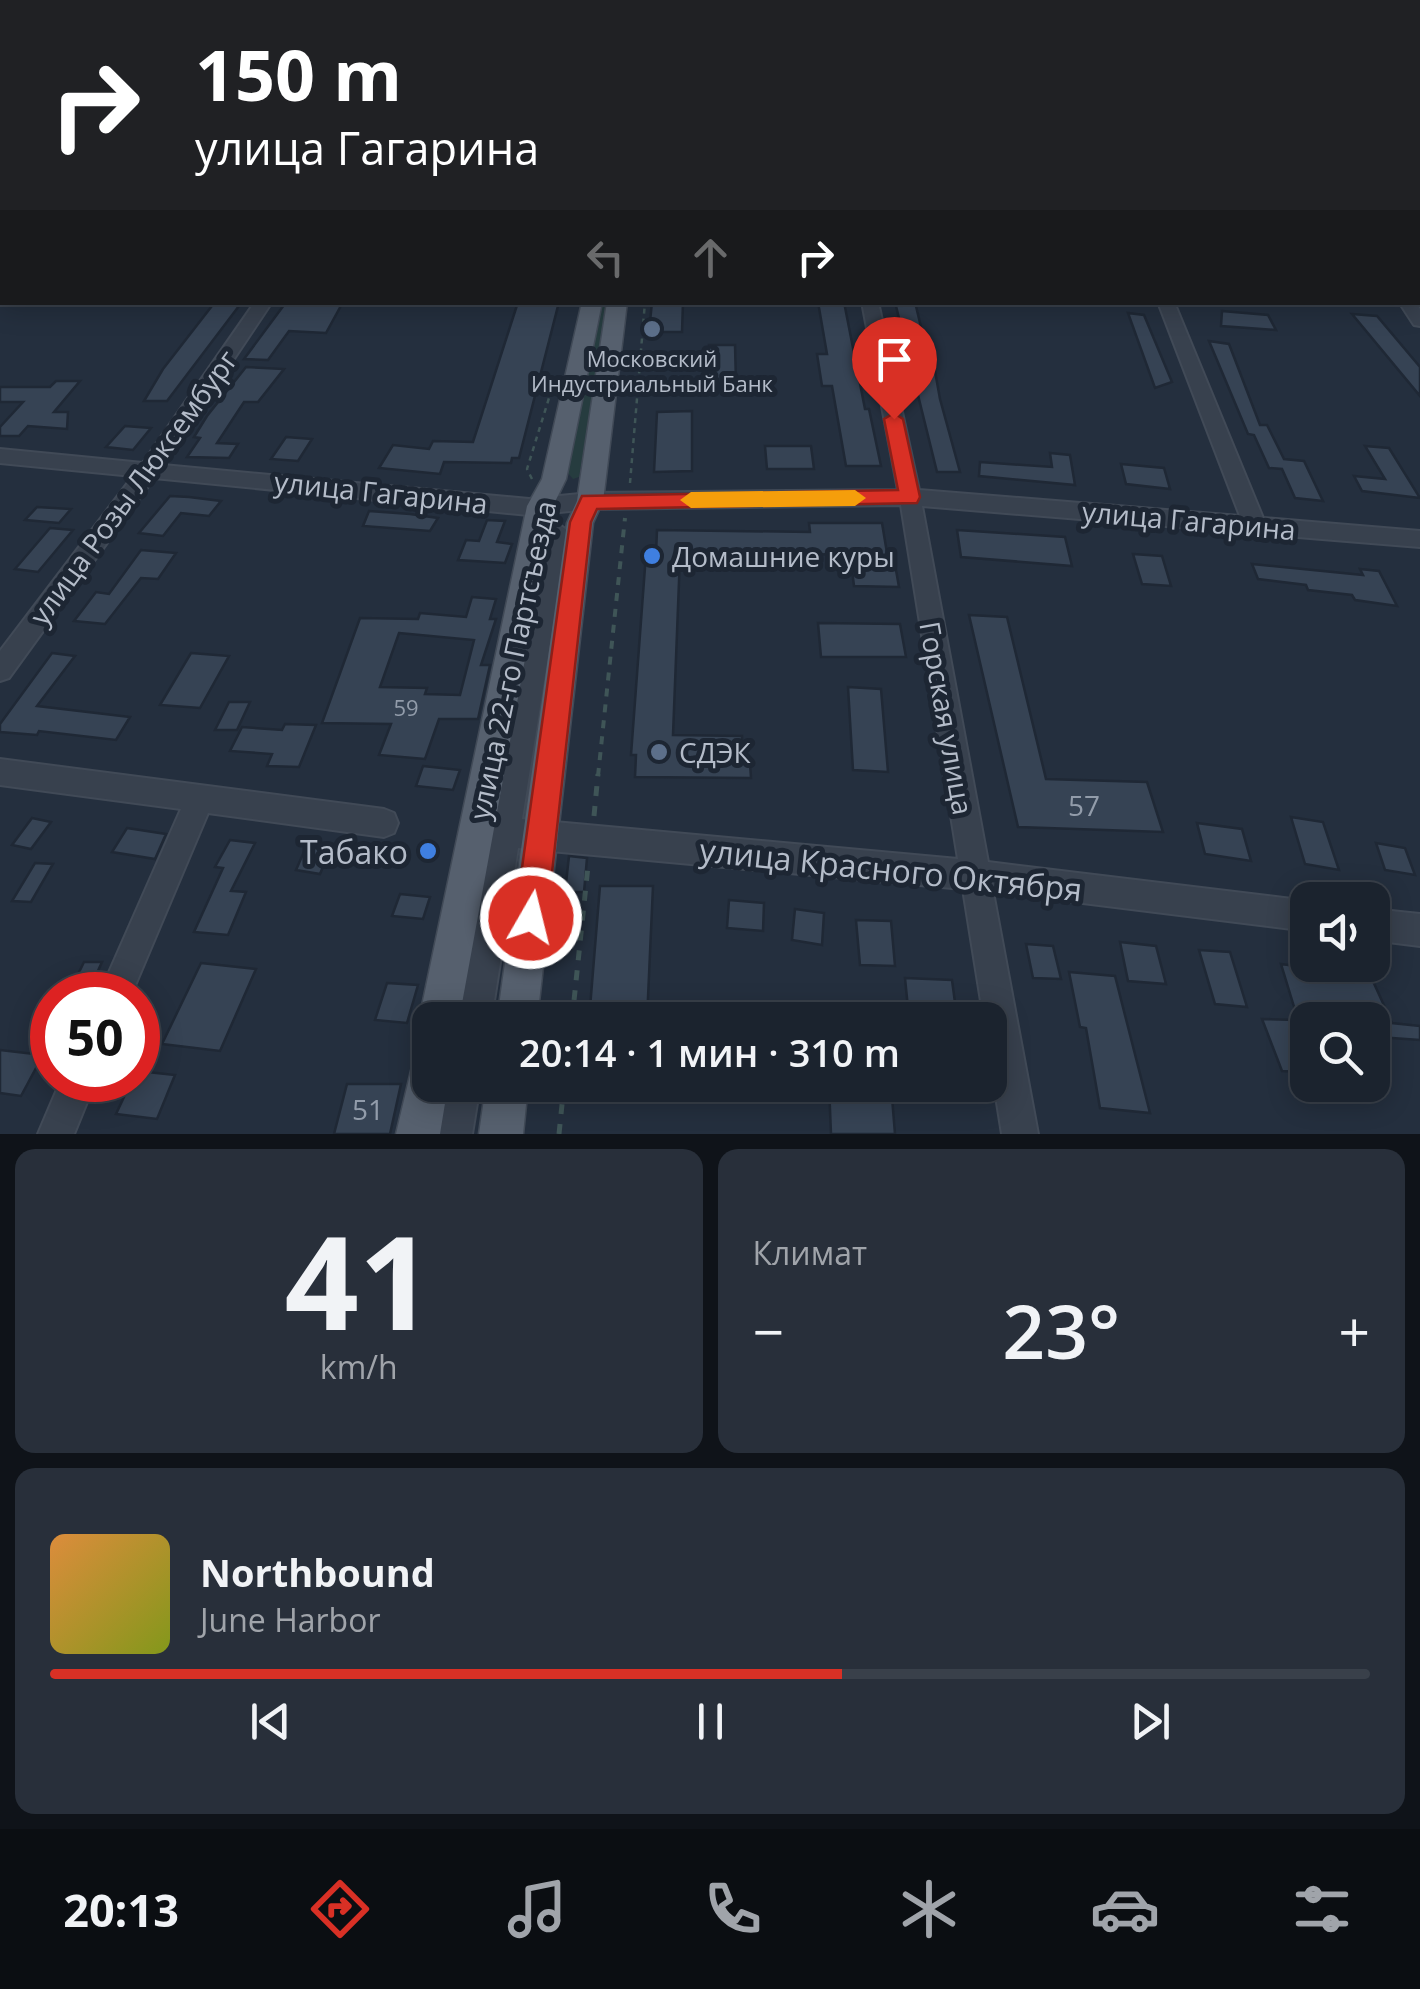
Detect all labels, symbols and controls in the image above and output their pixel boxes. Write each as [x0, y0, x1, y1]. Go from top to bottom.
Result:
text: 150 m [195, 26, 402, 122]
icon: right [30, 40, 160, 170]
text: улица Гагарина [195, 117, 539, 178]
icon: left [578, 230, 633, 285]
icon: ahead [683, 230, 738, 285]
icon: right [788, 230, 843, 285]
pin [852, 317, 937, 420]
marker: Московский Индустриальный Банк [641, 318, 663, 340]
icon: arrive [867, 332, 922, 387]
street label: улица Розы Люксембург [20, 342, 246, 632]
place label: Московский Индустриальный Банк [531, 343, 774, 398]
street label: улица Гагарина [273, 462, 489, 522]
street label: улица Гагарина [1081, 492, 1297, 548]
street label: улица 22-го Партсъезда [460, 497, 564, 823]
place label: Домашние куры [672, 537, 895, 575]
marker: Домашние куры [641, 545, 663, 567]
street label: Горская улица [911, 618, 983, 818]
house number: 59 [393, 692, 419, 722]
place label: СДЭК [679, 733, 751, 771]
marker: СДЭК [648, 741, 670, 763]
house number: 57 [1068, 786, 1100, 824]
street label: улица Красного Октября [698, 828, 1084, 910]
place label: Табако [300, 830, 408, 873]
marker: Табако [417, 840, 439, 862]
position arrow [479, 866, 583, 970]
map controls [1290, 882, 1390, 1102]
button: sound [1290, 882, 1390, 982]
speed limit sign: 50 [30, 972, 160, 1102]
button: search [1290, 1002, 1390, 1102]
text: 20:14 · 1 мин · 310 m [519, 1026, 900, 1078]
house number: 51 [352, 1090, 384, 1128]
text: 41 [284, 1191, 433, 1368]
text: Климат [753, 1231, 867, 1274]
text: 23° [1002, 1279, 1120, 1381]
text: − [753, 1293, 784, 1368]
text: + [1339, 1293, 1370, 1368]
text: km/h [320, 1345, 398, 1388]
text: Northbound [200, 1546, 435, 1598]
text: June Harbor [200, 1598, 380, 1641]
icon: previous [243, 1694, 298, 1749]
icon: pause [683, 1694, 738, 1749]
icon: next [1123, 1694, 1178, 1749]
icon: directions [305, 1874, 375, 1944]
icon: music [502, 1874, 572, 1944]
icon: phone [698, 1874, 768, 1944]
icon: climate [894, 1874, 964, 1944]
icon: car [1090, 1874, 1160, 1944]
icon: filters [1287, 1874, 1357, 1944]
text: 20:13 [63, 1879, 179, 1940]

